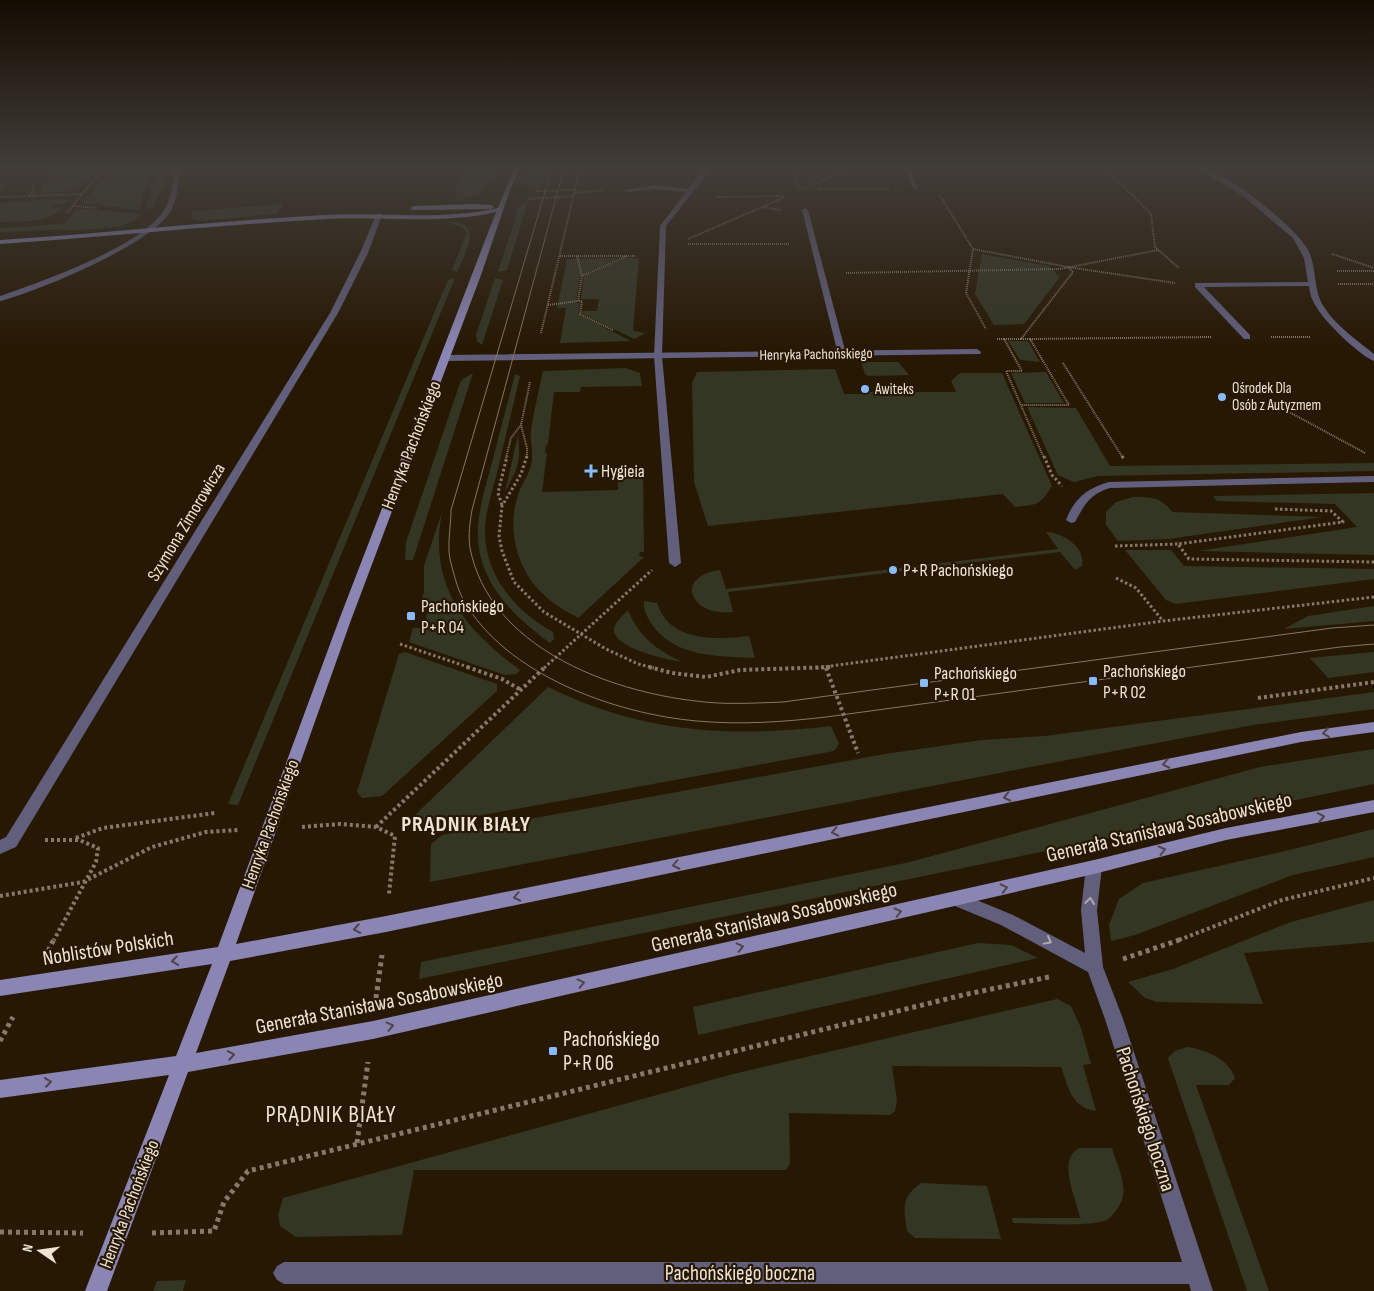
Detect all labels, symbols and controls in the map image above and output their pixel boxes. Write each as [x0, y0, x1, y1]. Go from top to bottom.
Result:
street label: Henryka Pachońskiego [759, 344, 873, 365]
street label: Henryka Pachońskiego [377, 378, 446, 512]
place label: Ośrodek Dla Osób z Autyzmem [1232, 379, 1321, 415]
place label: Awiteks [874, 380, 914, 399]
marker: Awiteks [859, 383, 871, 395]
marker: Ośrodek Dla Osób z Autyzmem [1216, 391, 1228, 403]
street label: Szymona Zimorowicza [143, 459, 230, 585]
place label: Hygieia [601, 461, 645, 482]
marker: Hygieia [585, 465, 597, 477]
place label: P+R Pachońskiego [903, 560, 1013, 581]
marker: P+R Pachońskiego [887, 564, 899, 576]
place label: Pachońskiego P+R 04 [421, 596, 504, 638]
marker: Pachońskiego P+R 04 [405, 610, 417, 622]
place label: Pachońskiego P+R 02 [1103, 661, 1186, 703]
place label: Pachońskiego P+R 01 [934, 663, 1017, 705]
marker: Pachońskiego P+R 02 [1087, 675, 1099, 687]
marker: Pachońskiego P+R 01 [918, 677, 930, 689]
one-way arrow [1321, 728, 1330, 738]
street label: Henryka Pachońskiego [237, 757, 304, 892]
one-way arrow [1162, 759, 1171, 769]
street label: Generała Stanisława Sosabowskiego [1044, 787, 1294, 868]
one-way arrow [1003, 791, 1011, 802]
district label: PRĄDNIK BIAŁY [401, 811, 531, 838]
one-way arrow [1317, 812, 1325, 822]
one-way arrow [831, 827, 839, 837]
one-way arrow [1158, 845, 1167, 856]
one-way arrow [671, 859, 680, 870]
street label: Generała Stanisława Sosabowskiego [649, 877, 899, 958]
one-way arrow [1000, 883, 1008, 894]
one-way arrow [512, 892, 521, 902]
one-way arrow [1084, 897, 1095, 905]
one-way arrow [894, 907, 903, 918]
one-way arrow [353, 924, 362, 934]
street label: Noblistów Polskich [41, 926, 175, 971]
one-way arrow [1043, 935, 1052, 945]
one-way arrow [735, 943, 744, 953]
one-way arrow [171, 955, 180, 965]
street label: Generała Stanisława Sosabowskiego [253, 967, 505, 1040]
one-way arrow [577, 978, 586, 989]
one-way arrow [386, 1021, 395, 1032]
place label: Pachońskiego P+R 06 [563, 1027, 660, 1076]
street label: Pachońskiego boczna [1110, 1044, 1181, 1195]
marker: Pachońskiego P+R 06 [547, 1045, 559, 1057]
one-way arrow [226, 1051, 235, 1061]
one-way arrow [44, 1078, 53, 1088]
district label: PRĄDNIK BIAŁY [265, 1100, 397, 1129]
street label: Henryka Pachońskiego [95, 1137, 164, 1271]
north arrow [15, 1226, 65, 1276]
text: N [19, 1243, 37, 1254]
street label: Pachońskiego boczna [665, 1261, 815, 1286]

